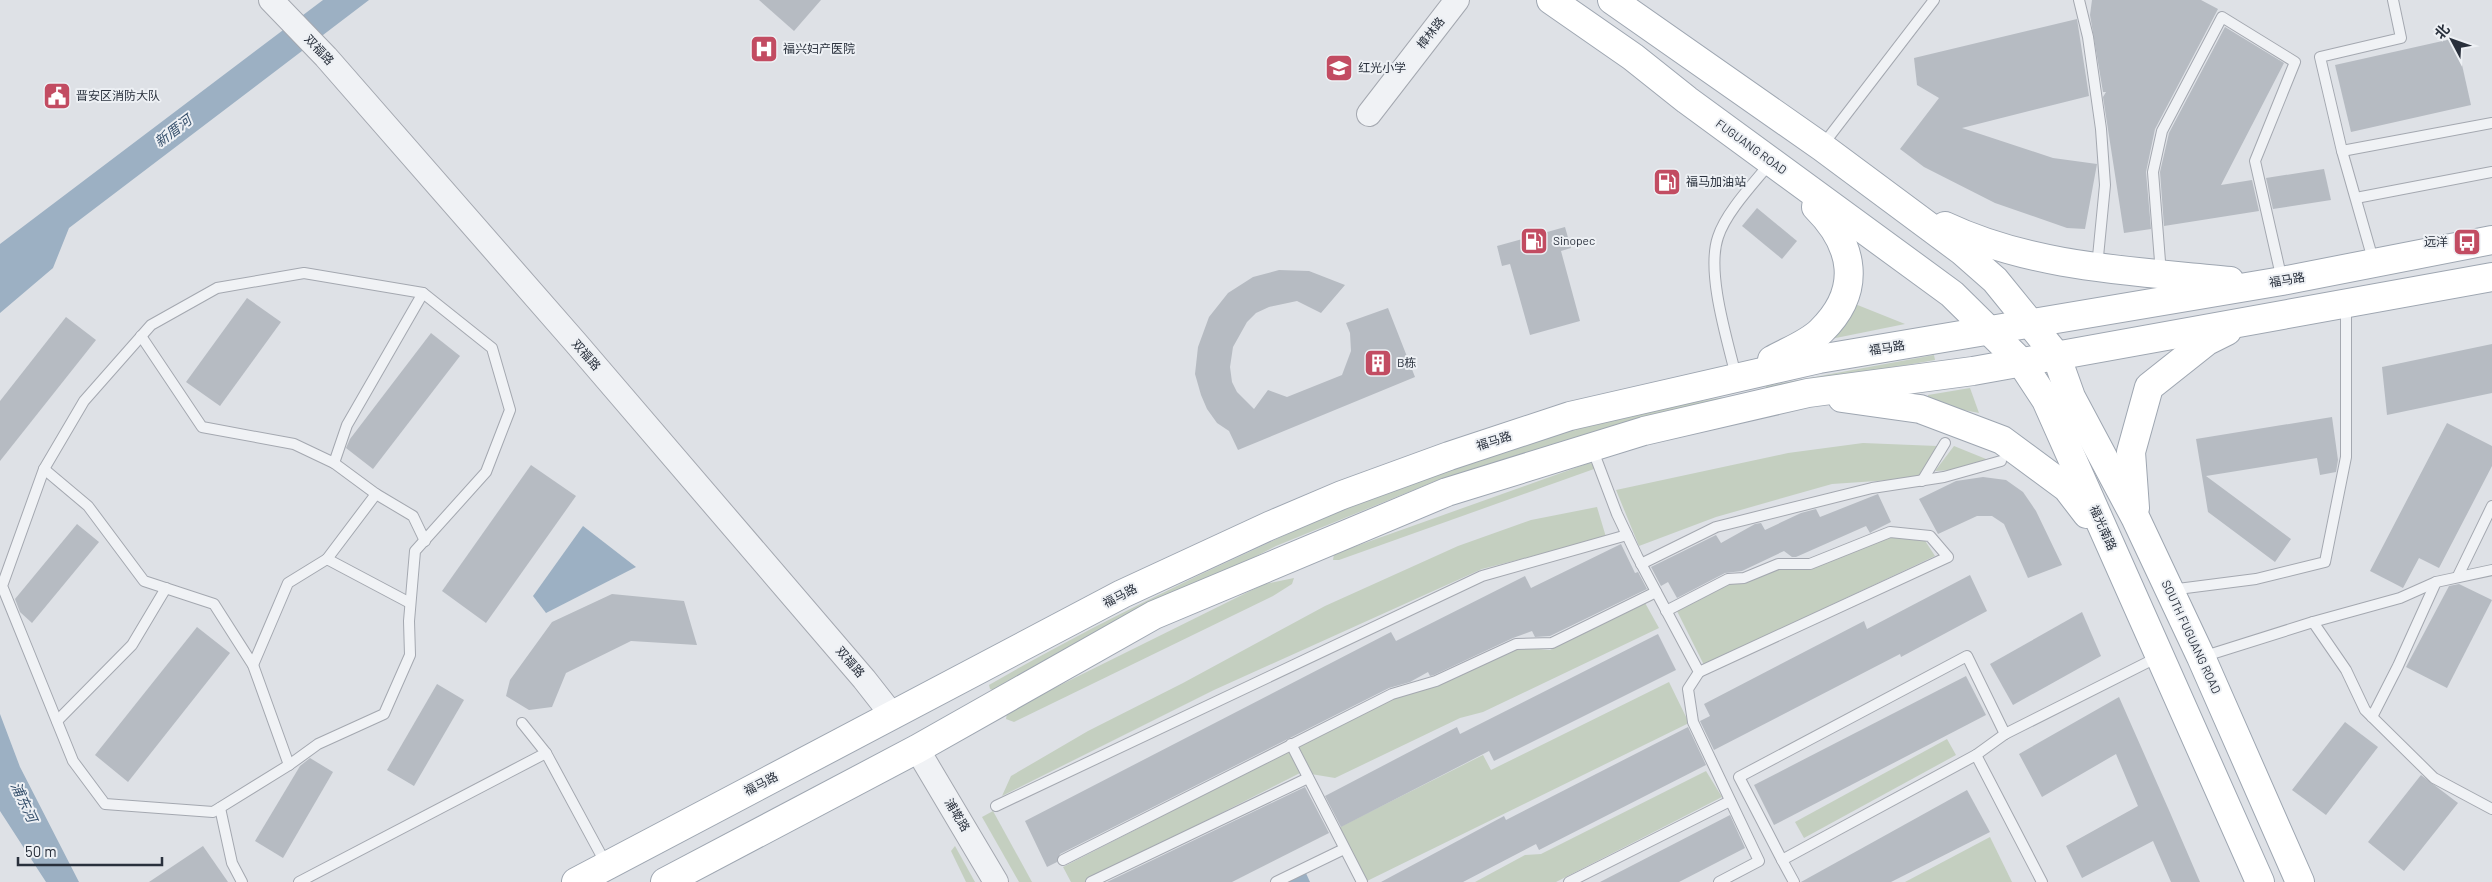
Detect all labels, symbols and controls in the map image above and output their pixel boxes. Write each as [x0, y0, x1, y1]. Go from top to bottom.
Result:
street label: 樟林路 [1414, 14, 1447, 51]
north arrow [2427, 15, 2477, 65]
text: 北 [2431, 20, 2453, 42]
street label: 双福路 [302, 31, 337, 67]
hospital icon: 福兴妇产医院 [749, 34, 779, 64]
place label: 福兴妇产医院 [783, 41, 855, 55]
school or university icon: 红光小学 [1324, 53, 1354, 83]
place label: 红光小学 [1358, 60, 1406, 74]
public building icon: 晋安区消防大队 [42, 81, 72, 111]
place label: 晋安区消防大队 [76, 88, 160, 102]
water label: 新厝河 [151, 109, 197, 150]
street label: FUGUANG ROAD [1713, 116, 1790, 177]
fuel station icon: 福马加油站 [1652, 167, 1682, 197]
place label: 福马加油站 [1686, 174, 1746, 188]
fuel station icon: Sinopec [1519, 226, 1549, 256]
bus stop icon: 远洋 [2452, 227, 2482, 257]
place label: Sinopec [1553, 233, 1595, 247]
place label: 远洋 [2424, 234, 2448, 248]
street label: 福马路 [2268, 269, 2306, 289]
street label: 双福路 [570, 336, 604, 373]
street label: 福马路 [1868, 337, 1906, 357]
building icon: B栋 [1363, 348, 1393, 378]
place label: B栋 [1397, 355, 1417, 369]
street label: 福马路 [1474, 428, 1513, 452]
street label: 福光南路 [2088, 503, 2120, 552]
street label: SOUTH FUGUANG ROAD [2159, 578, 2224, 695]
street label: 福马路 [1100, 581, 1139, 610]
street label: 双福路 [834, 643, 868, 680]
street label: 福马路 [741, 769, 780, 798]
water label: 浦东河 [8, 779, 42, 827]
street label: 浦墘路 [943, 795, 973, 834]
scale bar [18, 834, 161, 866]
text: 50 m [25, 842, 57, 860]

